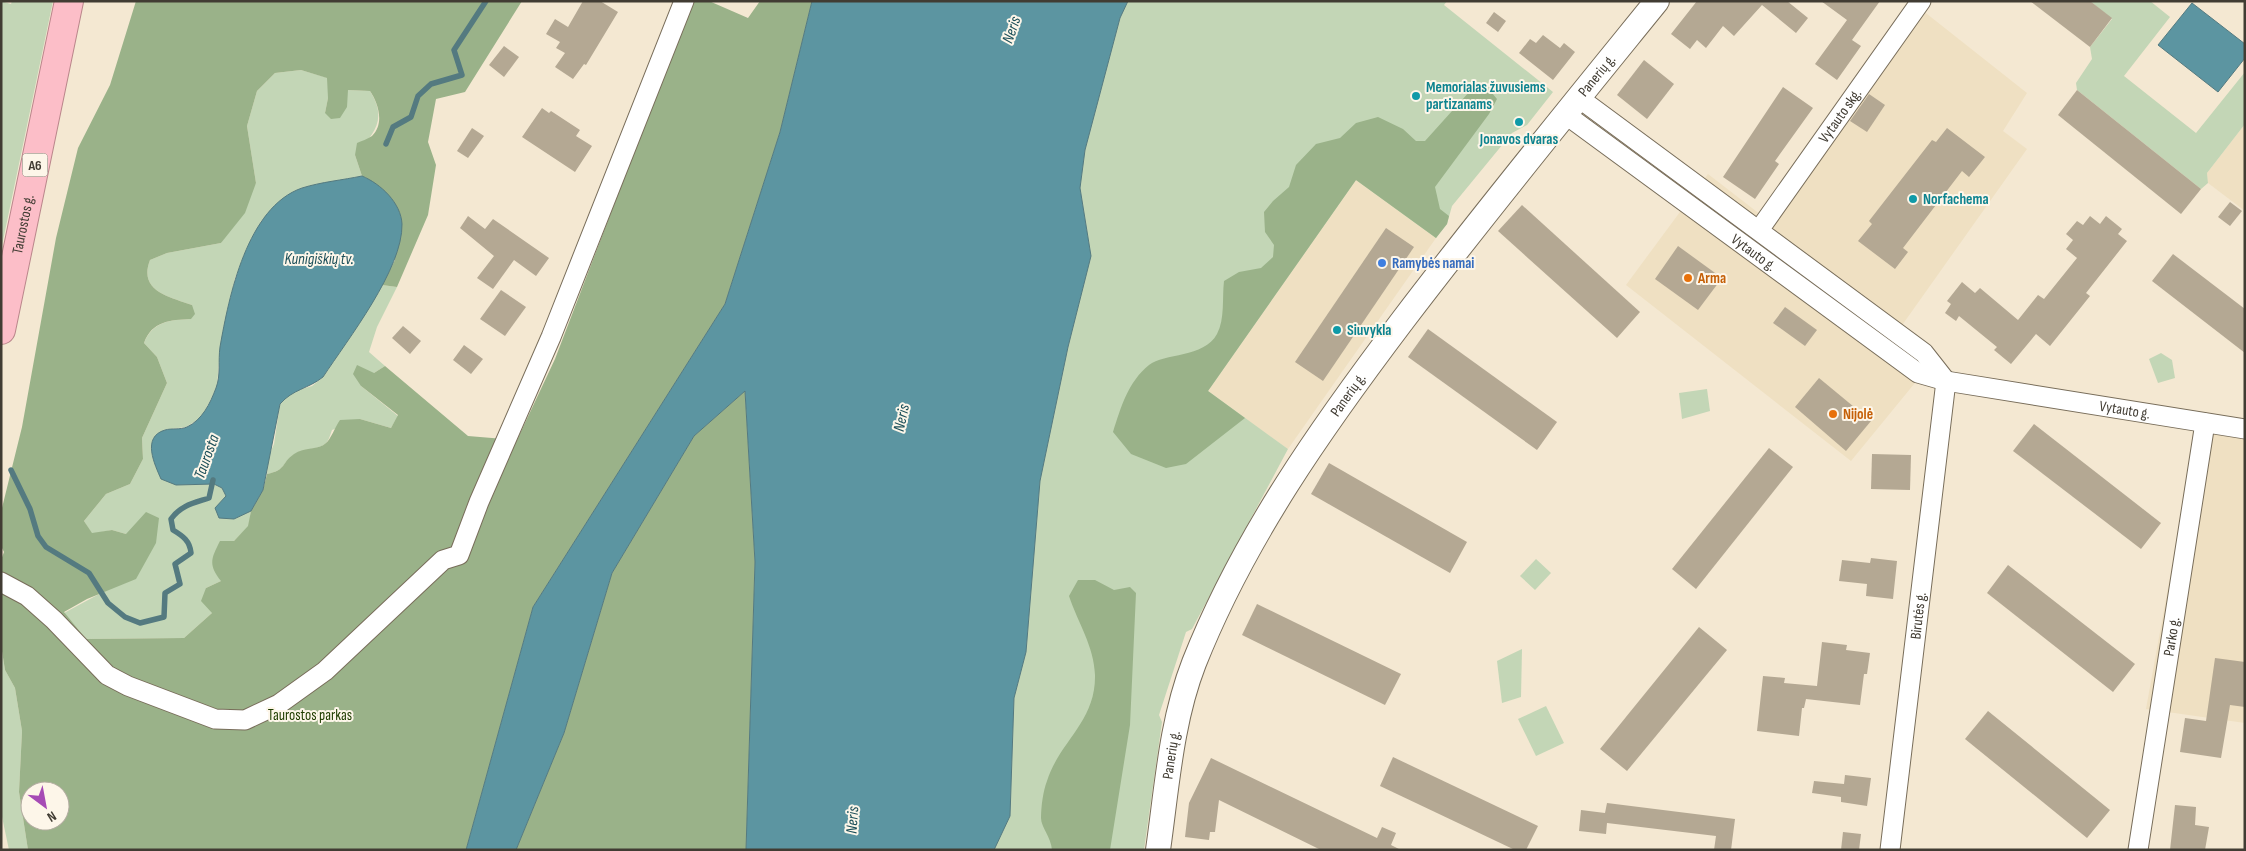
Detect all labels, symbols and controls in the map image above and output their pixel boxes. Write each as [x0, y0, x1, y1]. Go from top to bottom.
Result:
water label: Neris [999, 14, 1026, 46]
street label: Panerių g. [1574, 50, 1620, 100]
place label: Memorialas žuvusiems partizanams [1426, 78, 1546, 114]
street label: Vytauto skg. [1814, 85, 1866, 146]
marker: Memorialas žuvusiems partizanams [1410, 90, 1422, 102]
marker: Jonavos dvaras [1513, 116, 1525, 128]
place label: Jonavos dvaras [1479, 130, 1558, 149]
road number: A6 [22, 154, 48, 176]
place label: Norfachema [1923, 190, 1989, 209]
street label: Taurostos g. [7, 193, 38, 256]
marker: Norfachema [1907, 193, 1919, 205]
street label: Vytauto g. [1727, 230, 1780, 275]
water label: Kunigiškių tv. [285, 250, 353, 269]
place label: Ramybės namai [1392, 254, 1474, 273]
marker: Ramybės namai [1376, 257, 1388, 269]
place label: Arma [1697, 269, 1726, 288]
marker: Arma [1682, 272, 1694, 284]
place label: Siuvykla [1347, 321, 1391, 340]
marker: Siuvykla [1331, 324, 1343, 336]
street label: Panerių g. [1326, 369, 1370, 420]
street label: Vytauto g. [2098, 396, 2152, 423]
water label: Neris [890, 402, 914, 433]
place label: Nijolė [1843, 405, 1873, 424]
marker: Nijolė [1827, 408, 1839, 420]
water label: Taurosta [190, 432, 224, 482]
street label: Birutės g. [1906, 591, 1930, 640]
street label: Parko g. [2159, 616, 2184, 657]
park label: Taurostos parkas [268, 706, 352, 725]
street label: Panerių g. [1158, 729, 1184, 780]
north arrow [20, 781, 70, 831]
water label: Neris [843, 805, 863, 834]
text: N [44, 807, 59, 826]

